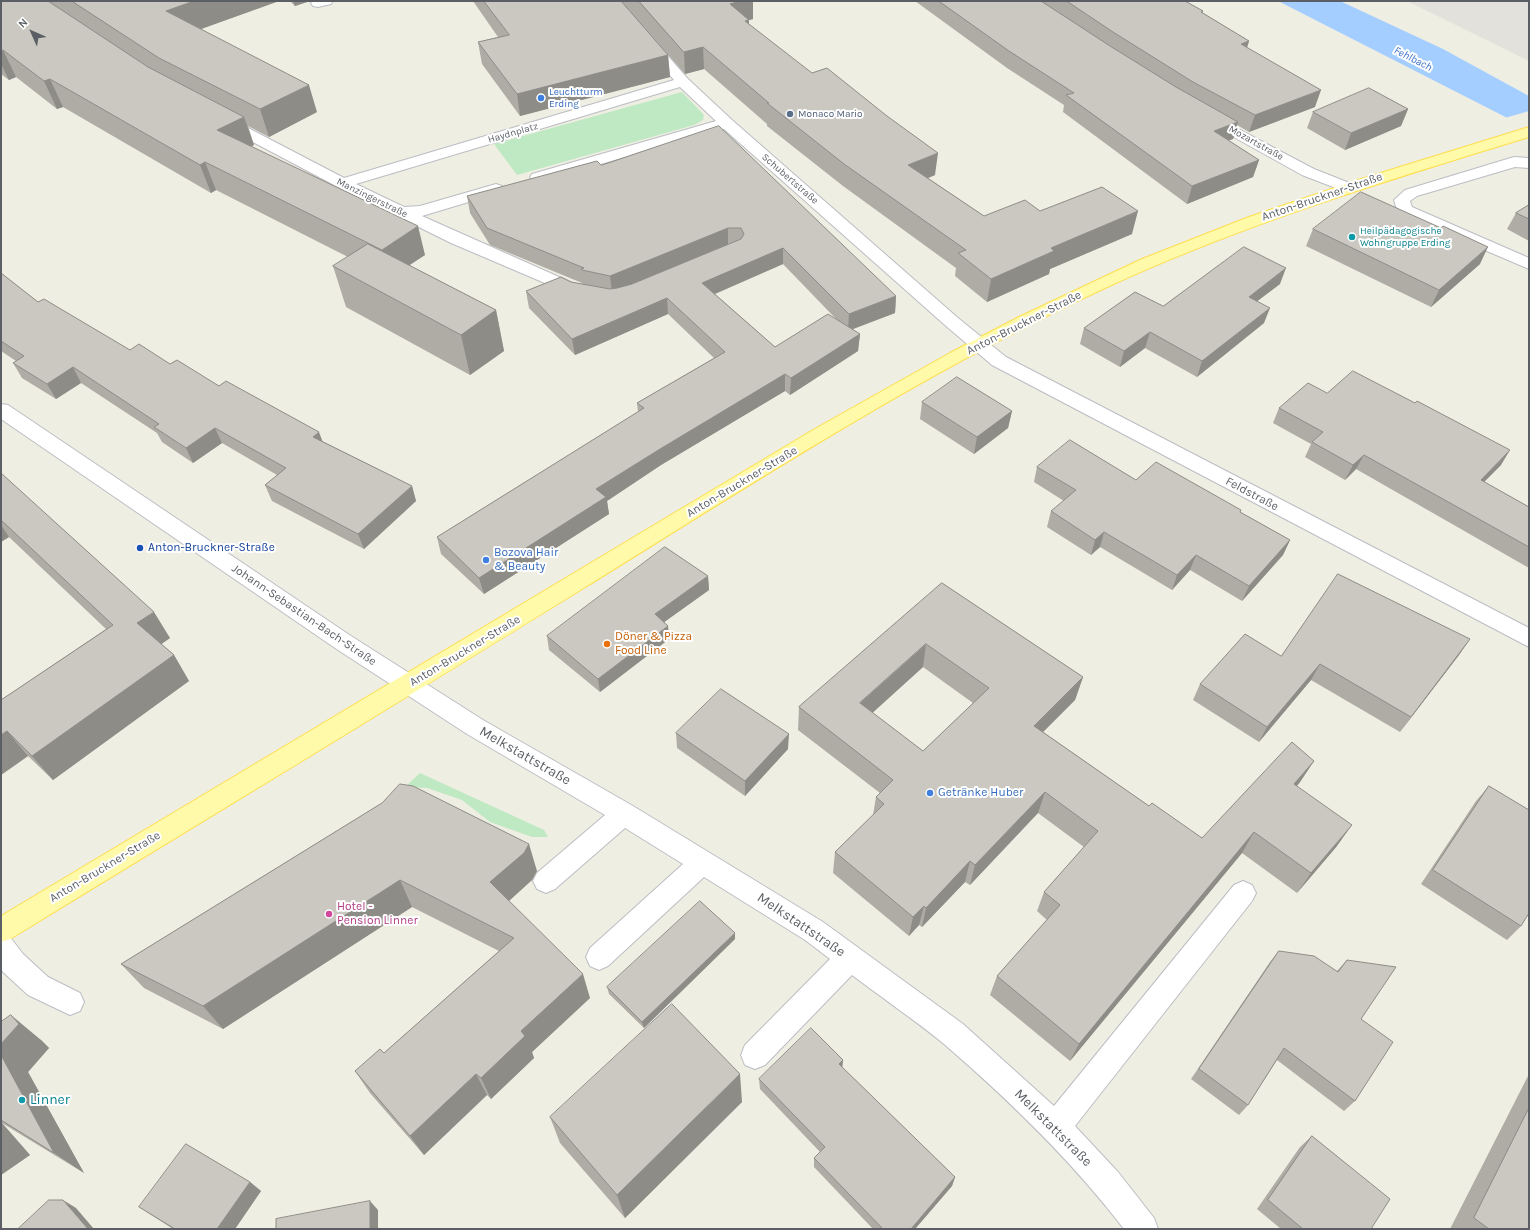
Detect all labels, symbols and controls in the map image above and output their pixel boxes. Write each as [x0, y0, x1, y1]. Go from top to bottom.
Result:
north arrow [12, 12, 52, 52]
text: N [16, 16, 31, 31]
water label: Fehlbach [1392, 44, 1434, 74]
place label: Leuchtturm Erding [549, 86, 603, 110]
marker: Leuchtturm Erding [536, 93, 546, 103]
place label: Monaco Mario [798, 108, 863, 120]
marker: Monaco Mario [785, 109, 795, 119]
street label: Haydnplatz [487, 120, 539, 146]
street label: Mozartstraße [1226, 123, 1286, 163]
street label: Schubertstraße [759, 151, 821, 207]
street label: Anton-Bruckner-Straße [1260, 170, 1384, 224]
street label: Manzingerstraße [335, 176, 409, 220]
place label: Heilpädagogische Wohngruppe Erding [1360, 225, 1450, 248]
marker: Heilpädagogische Wohngruppe Erding [1347, 232, 1357, 242]
street label: Anton-Bruckner-Straße [964, 288, 1084, 358]
street label: Anton-Bruckner-Straße [684, 443, 800, 521]
street label: Feldstraße [1223, 474, 1281, 514]
place label: Anton-Bruckner-Straße [148, 541, 275, 555]
marker: Anton-Bruckner-Straße [135, 543, 145, 553]
place label: Bozova Hair & Beauty [494, 546, 558, 574]
marker: Bozova Hair & Beauty [481, 555, 491, 565]
street label: Johann-Sebastian-Bach-Straße [229, 561, 379, 669]
street label: Anton-Bruckner-Straße [407, 612, 523, 690]
place label: Döner & Pizza Food Line [615, 630, 692, 658]
marker: Döner & Pizza Food Line [602, 639, 612, 649]
street label: Melkstattstraße [476, 723, 574, 789]
place label: Getränke Huber [938, 786, 1023, 800]
marker: Getränke Huber [925, 788, 935, 798]
street label: Anton-Bruckner-Straße [47, 828, 163, 906]
street label: Melkstattstraße [754, 889, 848, 961]
place label: Hotel - Pension Linner [337, 900, 418, 928]
marker: Hotel - Pension Linner [324, 909, 334, 919]
street label: Melkstattstraße [1011, 1086, 1095, 1170]
place label: Linner [30, 1092, 70, 1108]
marker: Linner [17, 1095, 27, 1105]

